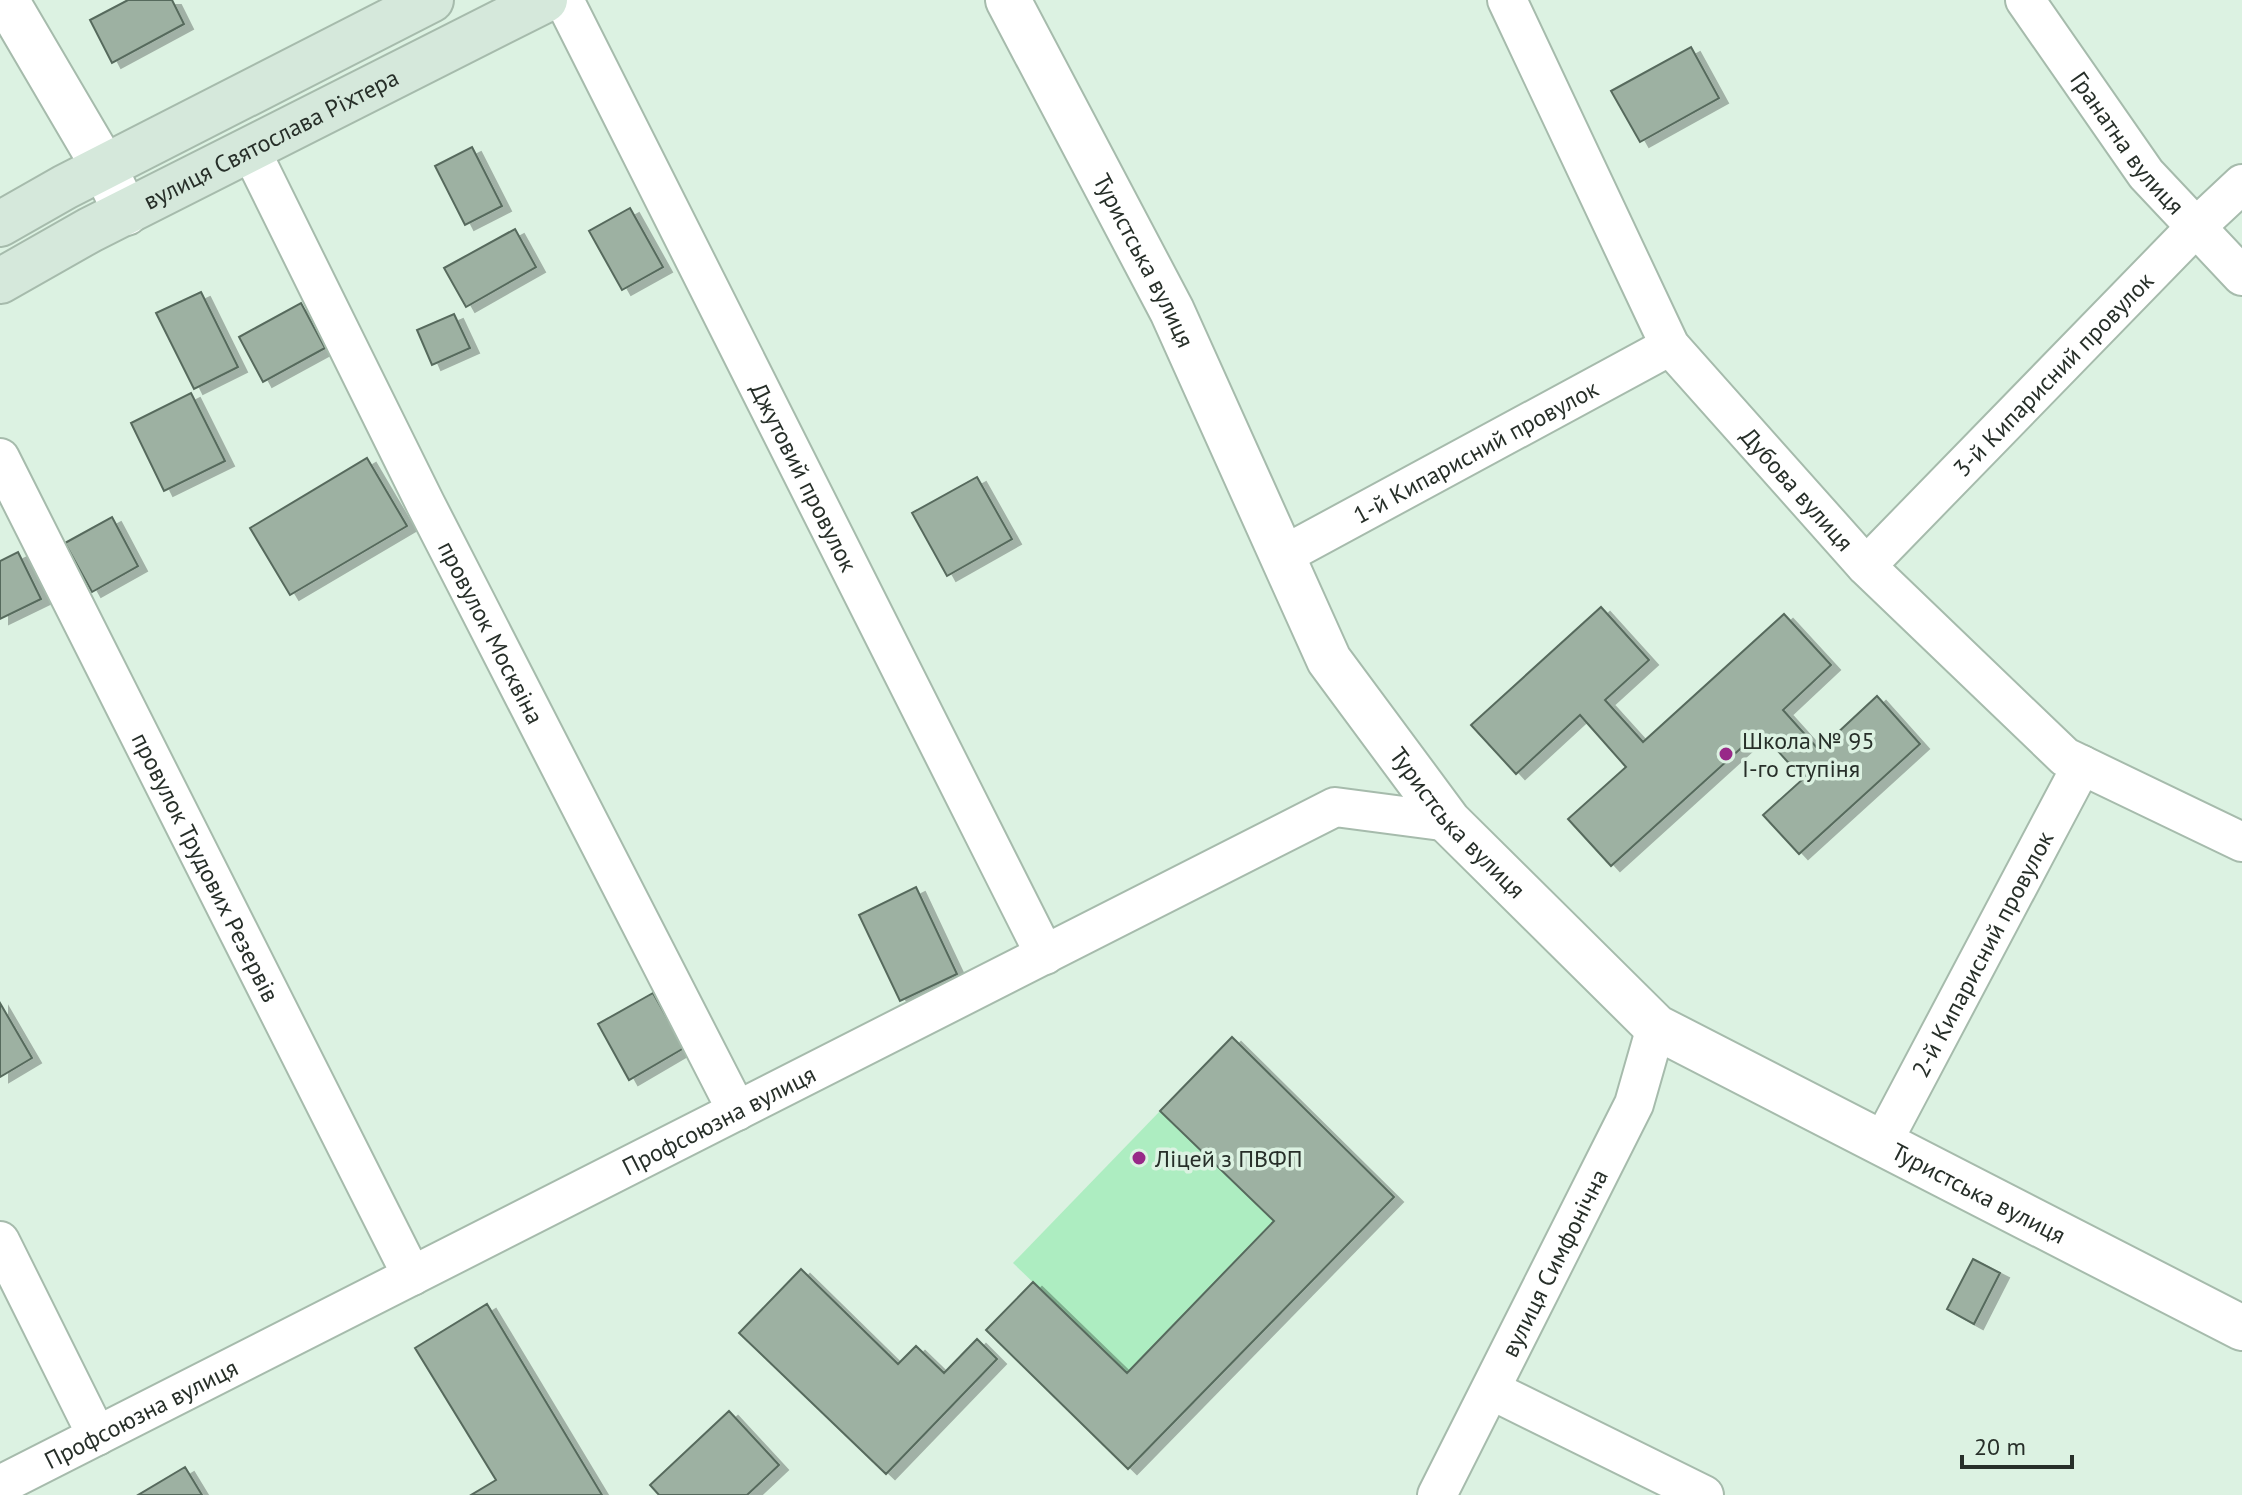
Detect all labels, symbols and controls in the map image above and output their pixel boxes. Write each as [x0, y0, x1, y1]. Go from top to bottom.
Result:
street label: вулиця Святослава Ріхтера [138, 61, 404, 216]
street label: Гранатна вулиця [2064, 65, 2191, 221]
street label: Туристська вулиця [1087, 168, 1202, 352]
street label: 3-й Кипарисний провулок [1946, 265, 2160, 483]
street label: 1-й Кипарисний провулок [1347, 372, 1604, 530]
street label: Джутовий провулок [744, 377, 865, 577]
street label: Дубова вулиця [1734, 421, 1861, 557]
street label: провулок Москвіна [431, 535, 551, 729]
place label: Школа № 95 І-го ступіня [1742, 725, 1874, 784]
street label: провулок Трудових Резервів [125, 727, 287, 1007]
street label: Туристська вулиця [1383, 741, 1532, 905]
marker: Школа № 95 І-го ступіня [1717, 745, 1735, 763]
street label: 2-й Кипарисний провулок [1904, 825, 2060, 1082]
street label: Профсоюзна вулиця [617, 1058, 821, 1182]
street label: Туристська вулиця [1886, 1135, 2071, 1250]
place label: Ліцей з ПВФП [1154, 1143, 1303, 1174]
marker: Ліцей з ПВФП [1130, 1149, 1148, 1167]
street label: вулиця Симфонічна [1494, 1164, 1614, 1362]
street label: Профсоюзна вулиця [39, 1351, 243, 1475]
scale bar [1962, 1419, 2072, 1469]
text: 20 m [1974, 1431, 2026, 1462]

